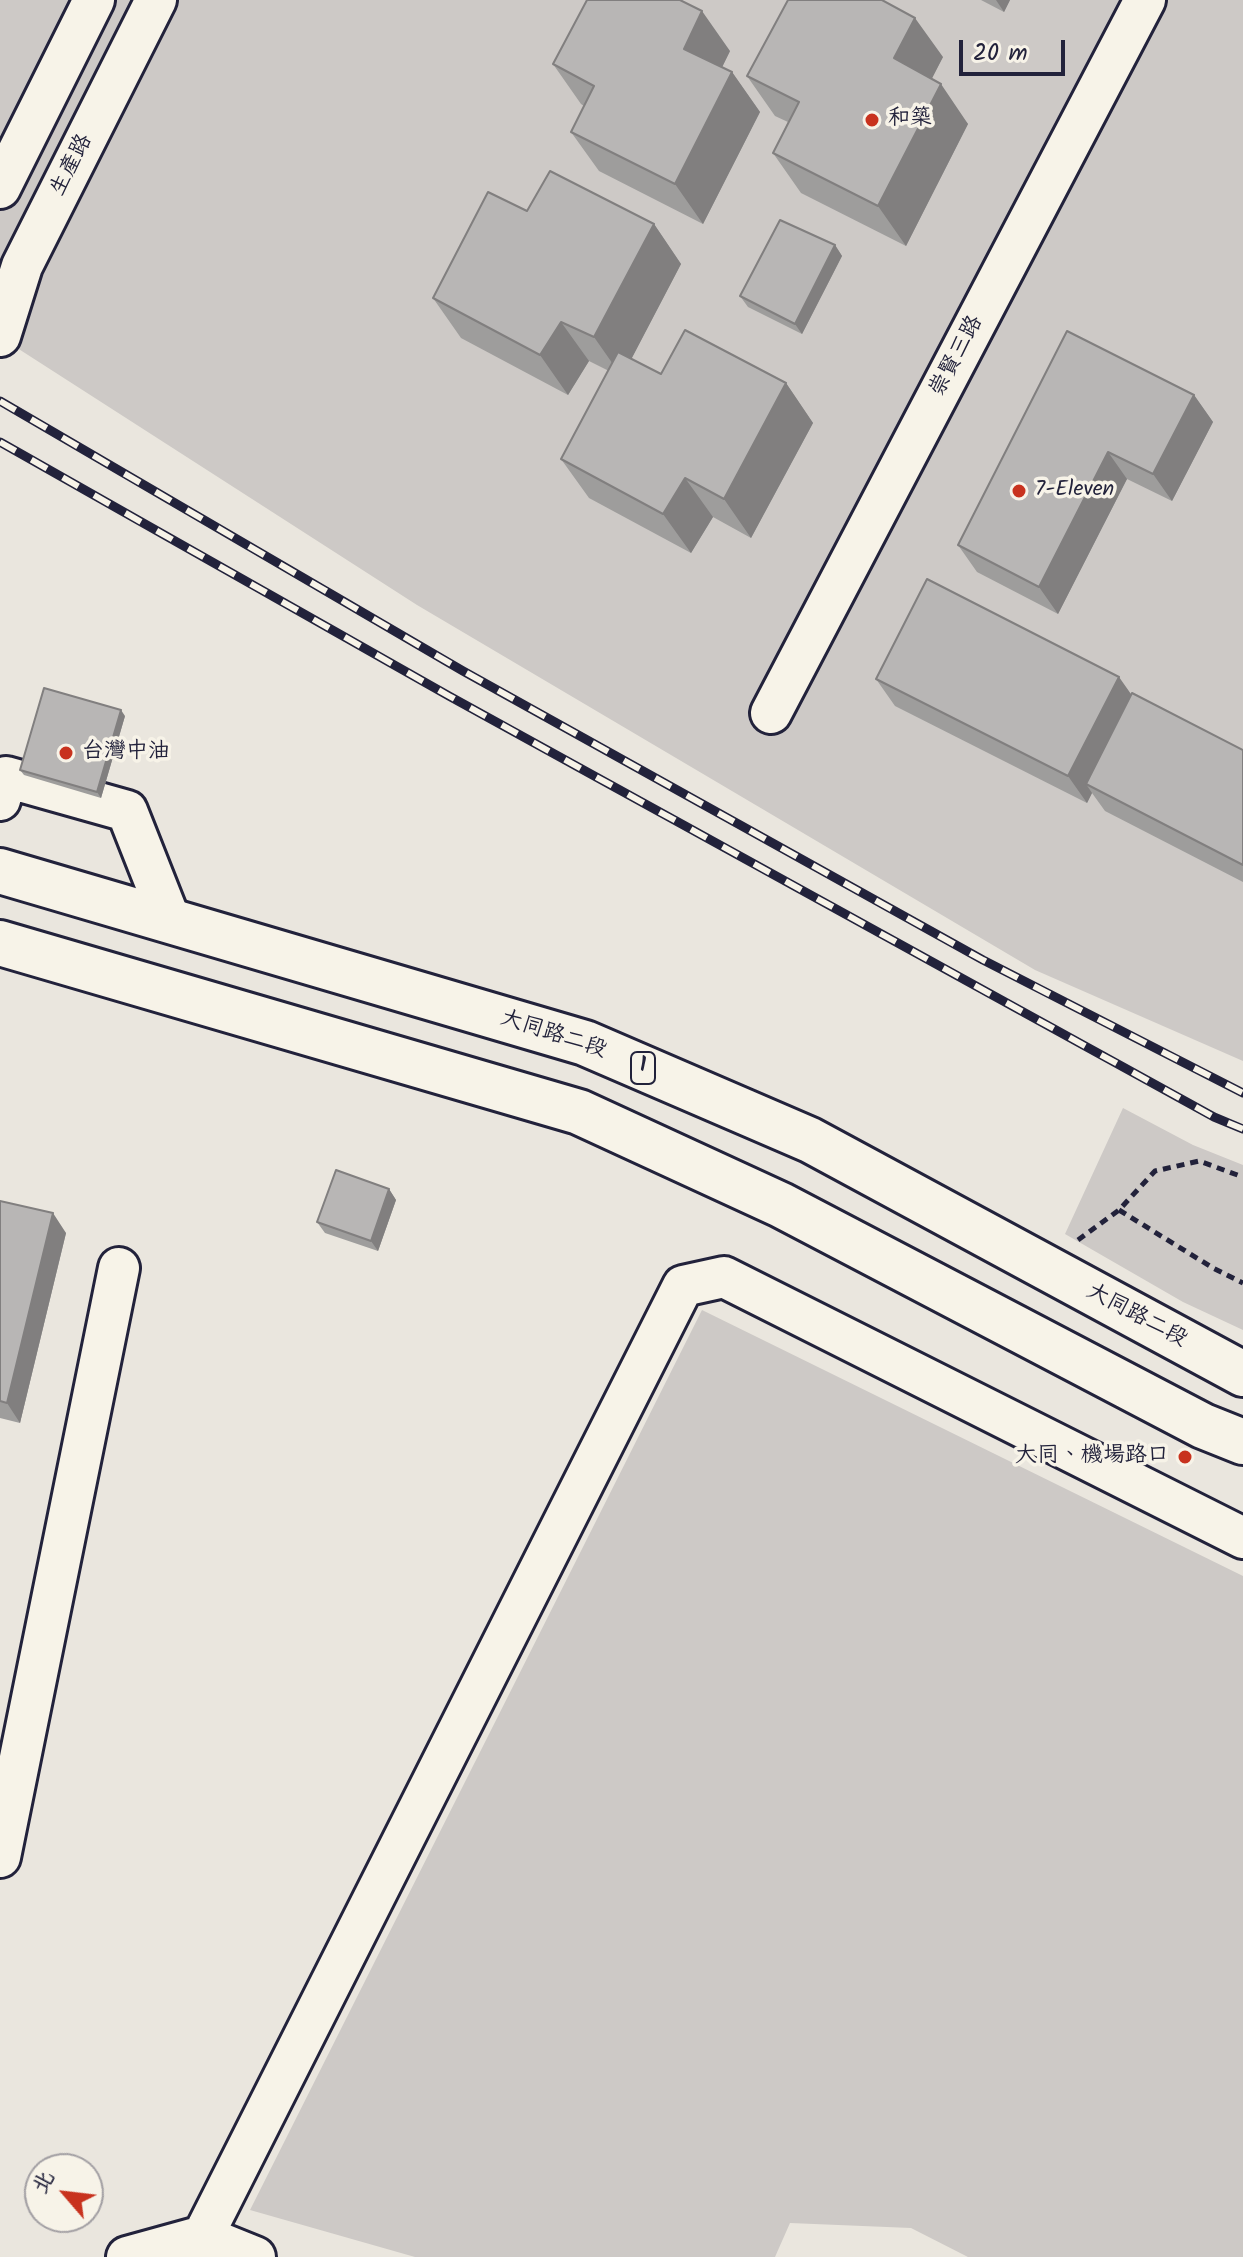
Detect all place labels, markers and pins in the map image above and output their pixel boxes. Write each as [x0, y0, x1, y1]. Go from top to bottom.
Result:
place label: 和築 [888, 107, 932, 133]
marker: 和築 [863, 111, 881, 129]
place label: 7-Eleven [1035, 478, 1114, 504]
marker: 7-Eleven [1010, 482, 1028, 500]
place label: 台灣中油 [82, 740, 170, 766]
marker: 台灣中油 [57, 744, 75, 762]
place label: 大同、機場路口 [1015, 1444, 1169, 1470]
marker: 大同、機場路口 [1176, 1448, 1194, 1466]

